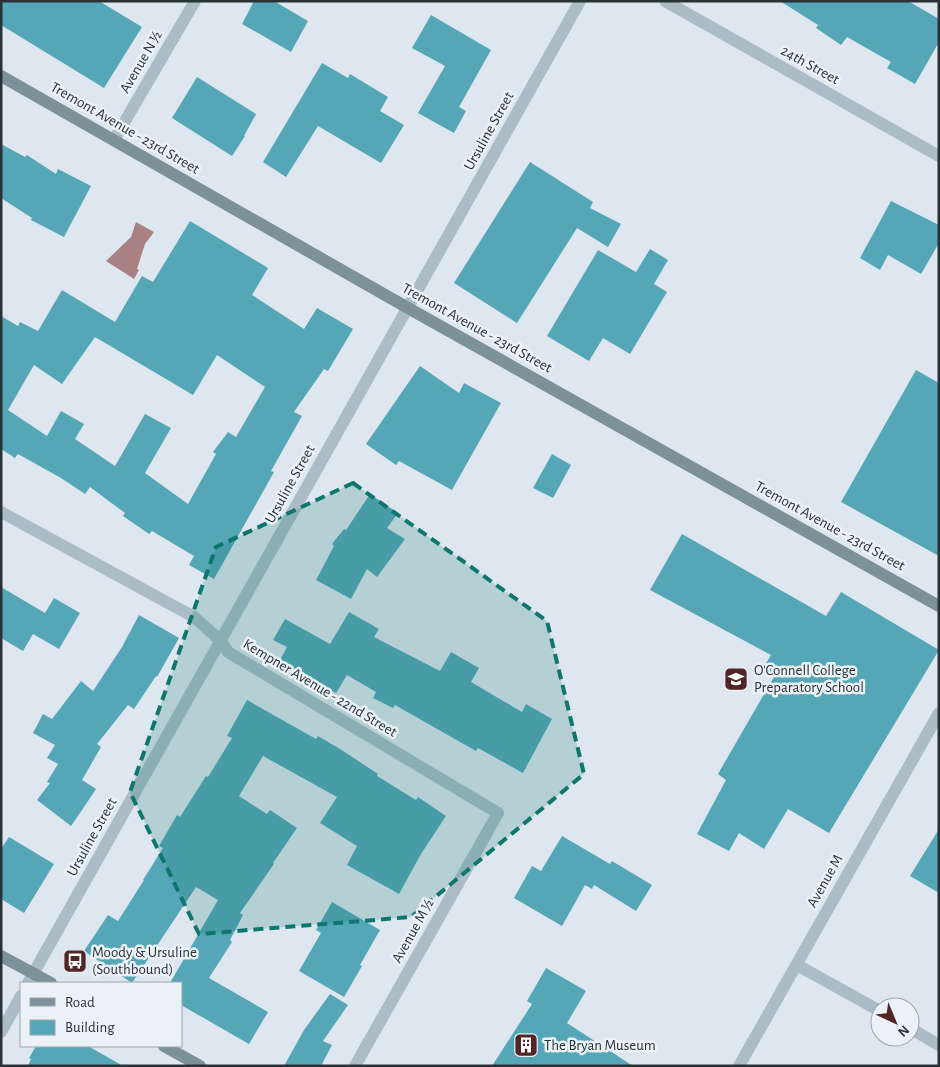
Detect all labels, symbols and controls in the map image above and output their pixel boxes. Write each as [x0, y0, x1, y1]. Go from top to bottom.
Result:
street label: Avenue N ½ [117, 28, 165, 96]
street label: 24th Street [778, 43, 842, 87]
street label: Tremont Avenue - 23rd Street [48, 79, 202, 177]
street label: Ursuline Street [461, 89, 517, 173]
street label: Tremont Avenue - 23rd Street [399, 280, 555, 376]
street label: Ursuline Street [262, 442, 318, 526]
street label: Tremont Avenue - 23rd Street [752, 478, 908, 574]
street label: Kempner Avenue - 22nd Street [241, 636, 400, 740]
place label: O'Connell College Preparatory School [754, 663, 864, 695]
school or university icon: O'Connell College Preparatory School [723, 666, 749, 692]
street label: Ursuline Street [64, 795, 120, 879]
street label: Avenue M [804, 852, 846, 910]
street label: Avenue M ½ [389, 896, 437, 966]
place label: Moody & Ursuline (Southbound) [92, 945, 197, 977]
bus stop icon: Moody & Ursuline (Southbound) [62, 948, 88, 974]
legend [20, 982, 182, 1047]
text: Road [65, 995, 95, 1010]
north arrow [870, 997, 920, 1047]
text: Building [65, 1020, 115, 1035]
text: N [895, 1022, 912, 1039]
building icon: The Bryan Museum [513, 1032, 539, 1058]
place label: The Bryan Museum [544, 1038, 656, 1053]

